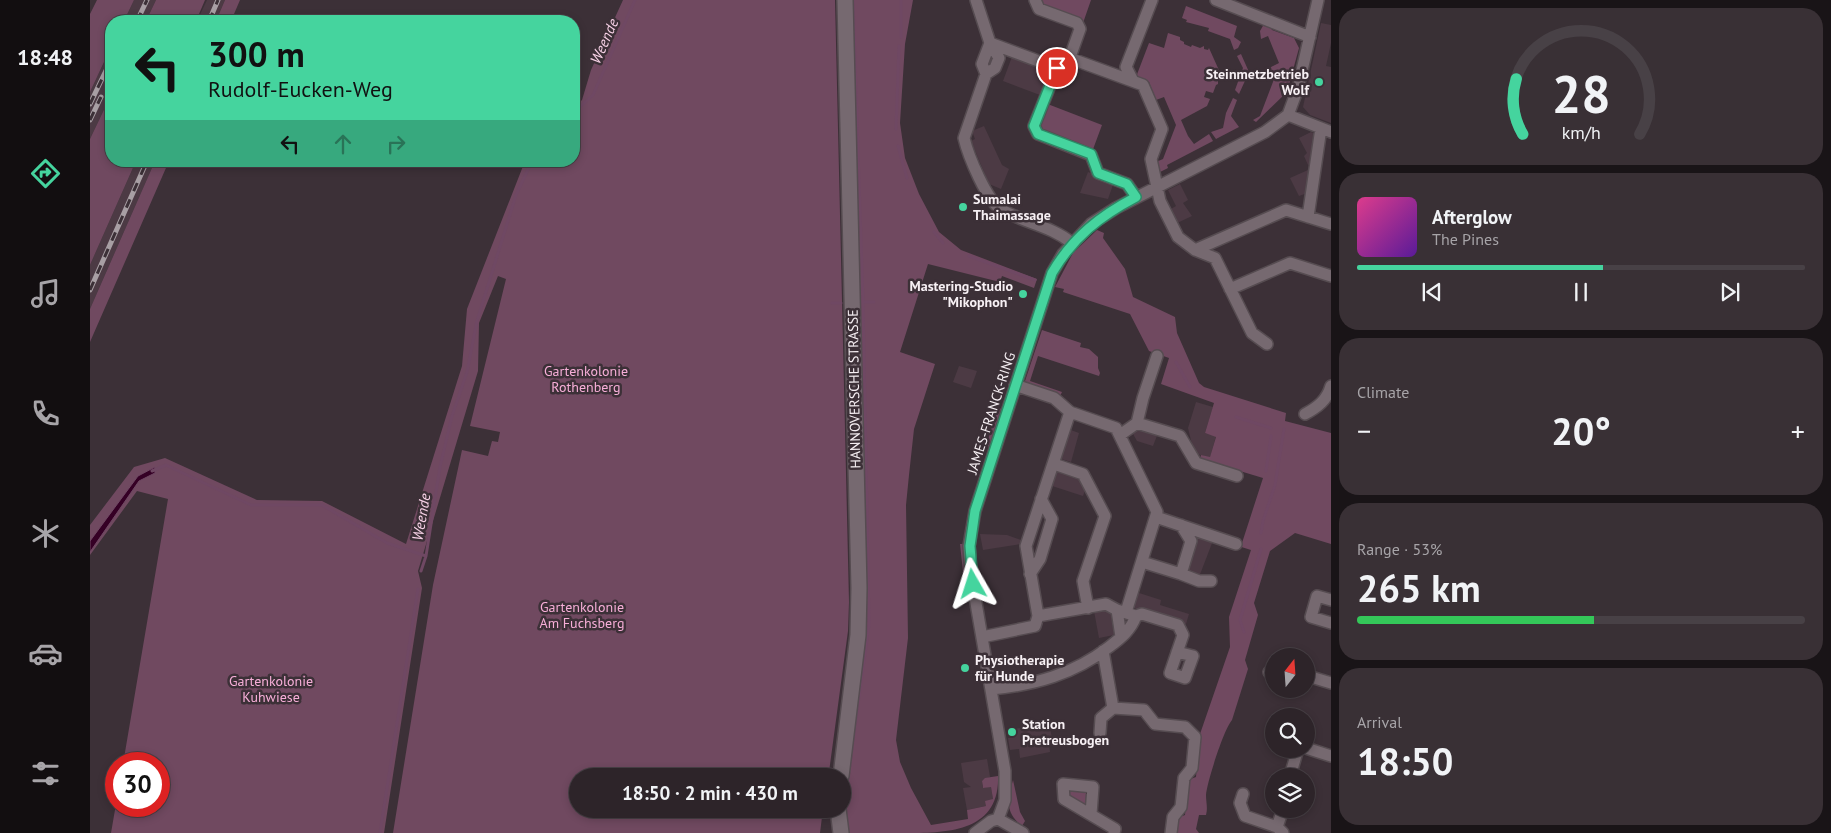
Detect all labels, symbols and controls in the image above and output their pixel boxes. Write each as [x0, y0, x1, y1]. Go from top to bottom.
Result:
water label: Weende [586, 15, 622, 67]
text: 300 m [208, 31, 305, 77]
icon: left [125, 35, 190, 100]
text: 18:48 [17, 43, 73, 71]
pin [1036, 47, 1078, 89]
icon: arrive [1043, 54, 1071, 82]
text: 28 [1552, 60, 1610, 127]
place label: Steinmetzbetrieb Wolf [1206, 65, 1310, 99]
text: Rudolf-Eucken-Weg [208, 75, 393, 103]
marker: Steinmetzbetrieb Wolf [1313, 76, 1325, 88]
text: km/h [1561, 121, 1601, 144]
icon: left [276, 130, 304, 158]
icon: ahead [329, 130, 357, 158]
icon: right [382, 130, 410, 158]
icon: directions [28, 156, 63, 191]
place label: Sumalai Thaimassage [973, 190, 1051, 224]
marker: Sumalai Thaimassage [957, 201, 969, 213]
text: Afterglow [1432, 205, 1512, 229]
text: The Pines [1432, 229, 1499, 249]
icon: music [28, 276, 63, 311]
place label: Mastering-Studio "Mikophon" [909, 277, 1013, 311]
icon: previous [1418, 278, 1446, 306]
icon: pause [1567, 278, 1595, 306]
icon: next [1716, 278, 1744, 306]
marker: Mastering-Studio "Mikophon" [1017, 288, 1029, 300]
street label: HANNOVERSCHE STRASSE [844, 309, 864, 469]
street label: JAMES-FRANCK-RING [963, 350, 1019, 477]
park label: Gartenkolonie Rothenberg [544, 362, 628, 396]
text: Climate [1357, 382, 1409, 402]
icon: phone [28, 396, 63, 431]
text: 20° [1551, 406, 1611, 455]
text: − [1357, 412, 1371, 449]
text: + [1791, 412, 1805, 449]
water label: Weende [408, 492, 435, 542]
icon: climate [28, 516, 63, 551]
text: Range · 53% [1357, 539, 1442, 559]
position arrow [946, 557, 998, 609]
text: 265 km [1357, 563, 1481, 612]
park label: Gartenkolonie Am Fuchsberg [540, 598, 624, 632]
icon: car [28, 636, 63, 671]
north arrow [1265, 648, 1315, 698]
map controls [1265, 648, 1315, 818]
place label: Physiotherapie für Hunde [975, 651, 1064, 685]
marker: Physiotherapie für Hunde [959, 662, 971, 674]
park label: Gartenkolonie Kuhwiese [229, 672, 313, 706]
button: search [1265, 708, 1315, 758]
text: Arrival [1357, 712, 1402, 732]
place label: Station Pretreusbogen [1022, 715, 1109, 749]
marker: Station Pretreusbogen [1006, 726, 1018, 738]
text: 18:50 [1357, 736, 1453, 785]
speed limit sign: 30 [105, 752, 170, 817]
icon: filters [28, 756, 63, 791]
button: layers [1265, 768, 1315, 818]
text: 18:50 · 2 min · 430 m [622, 781, 798, 805]

